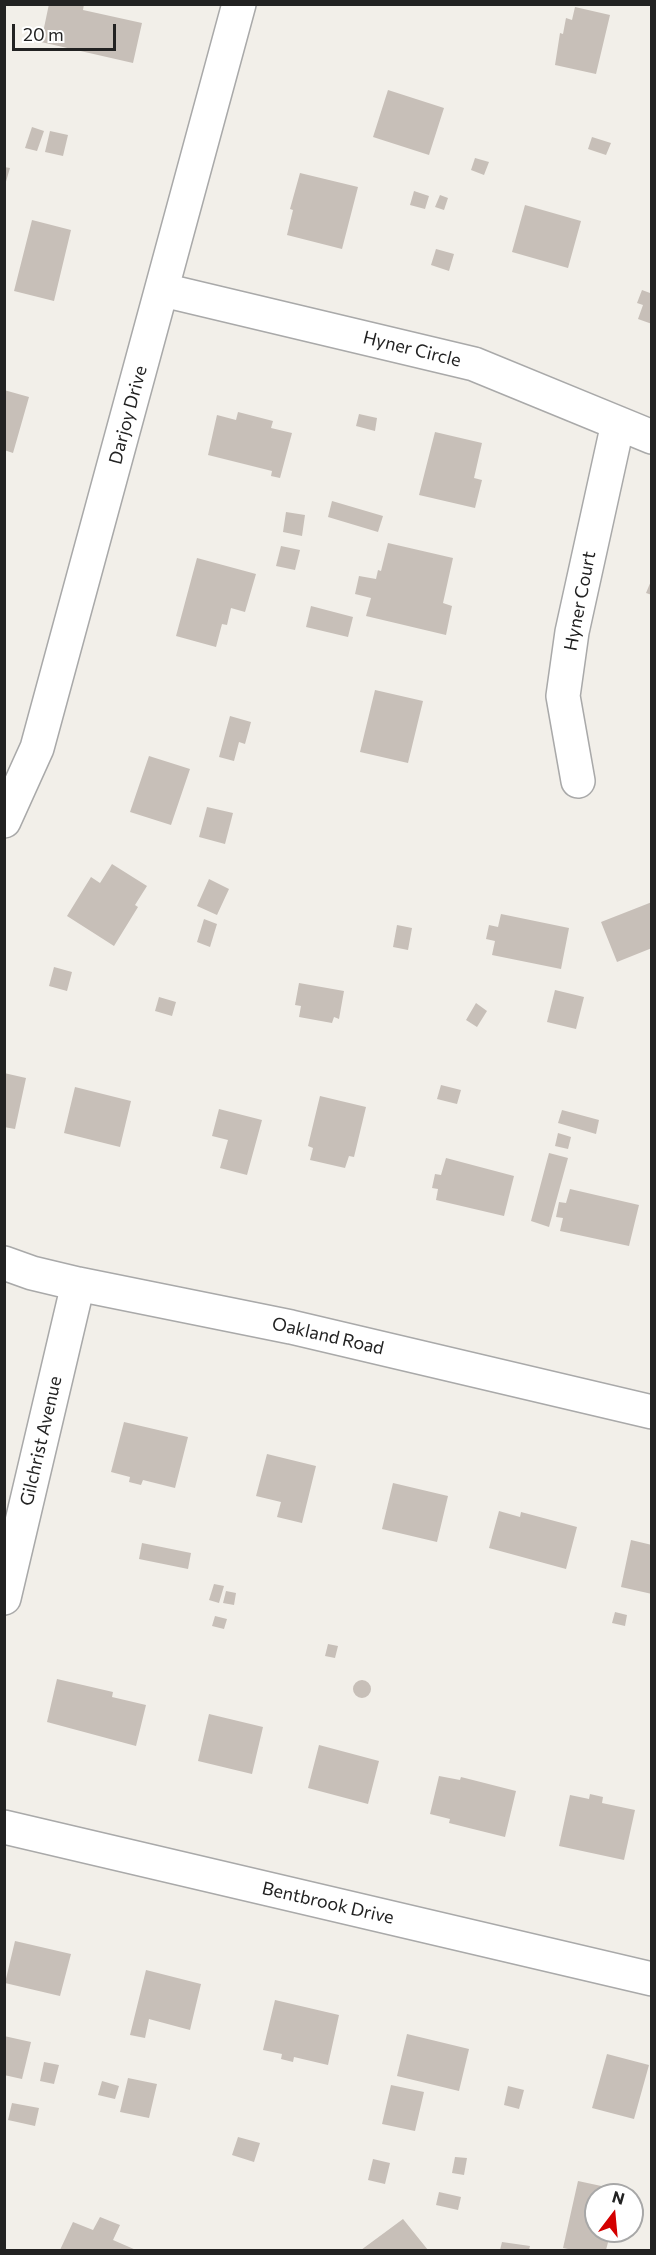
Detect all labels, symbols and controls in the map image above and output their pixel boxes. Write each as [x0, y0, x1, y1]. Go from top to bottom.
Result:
scale bar [15, 12, 118, 50]
text: 20 m [23, 23, 64, 45]
street label: Hyner Circle [361, 326, 463, 372]
street label: Darjoy Drive [104, 363, 152, 467]
street label: Hyner Court [560, 549, 600, 653]
street label: Oakland Road [270, 1313, 386, 1359]
street label: Gilchrist Avenue [16, 1374, 66, 1508]
street label: Bentbrook Drive [260, 1877, 396, 1929]
north arrow [584, 2183, 644, 2243]
text: N [610, 2186, 627, 2208]

